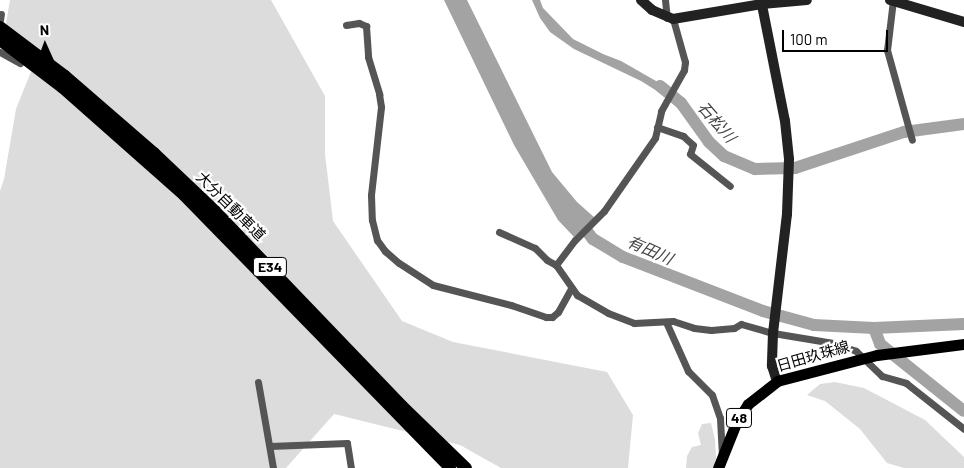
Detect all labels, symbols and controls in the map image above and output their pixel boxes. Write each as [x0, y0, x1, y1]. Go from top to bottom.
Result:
north arrow [20, 20, 70, 70]
scale bar [784, 20, 890, 52]
text: N [40, 21, 49, 38]
text: 100 m [790, 30, 828, 48]
water label: 石松川 [694, 98, 740, 146]
street label: 大分自動車道 [193, 168, 269, 244]
water label: 有田川 [624, 231, 676, 269]
road number: E34 [252, 256, 288, 278]
street label: 日田玖珠線 [774, 337, 852, 375]
road number: 48 [725, 406, 753, 429]

